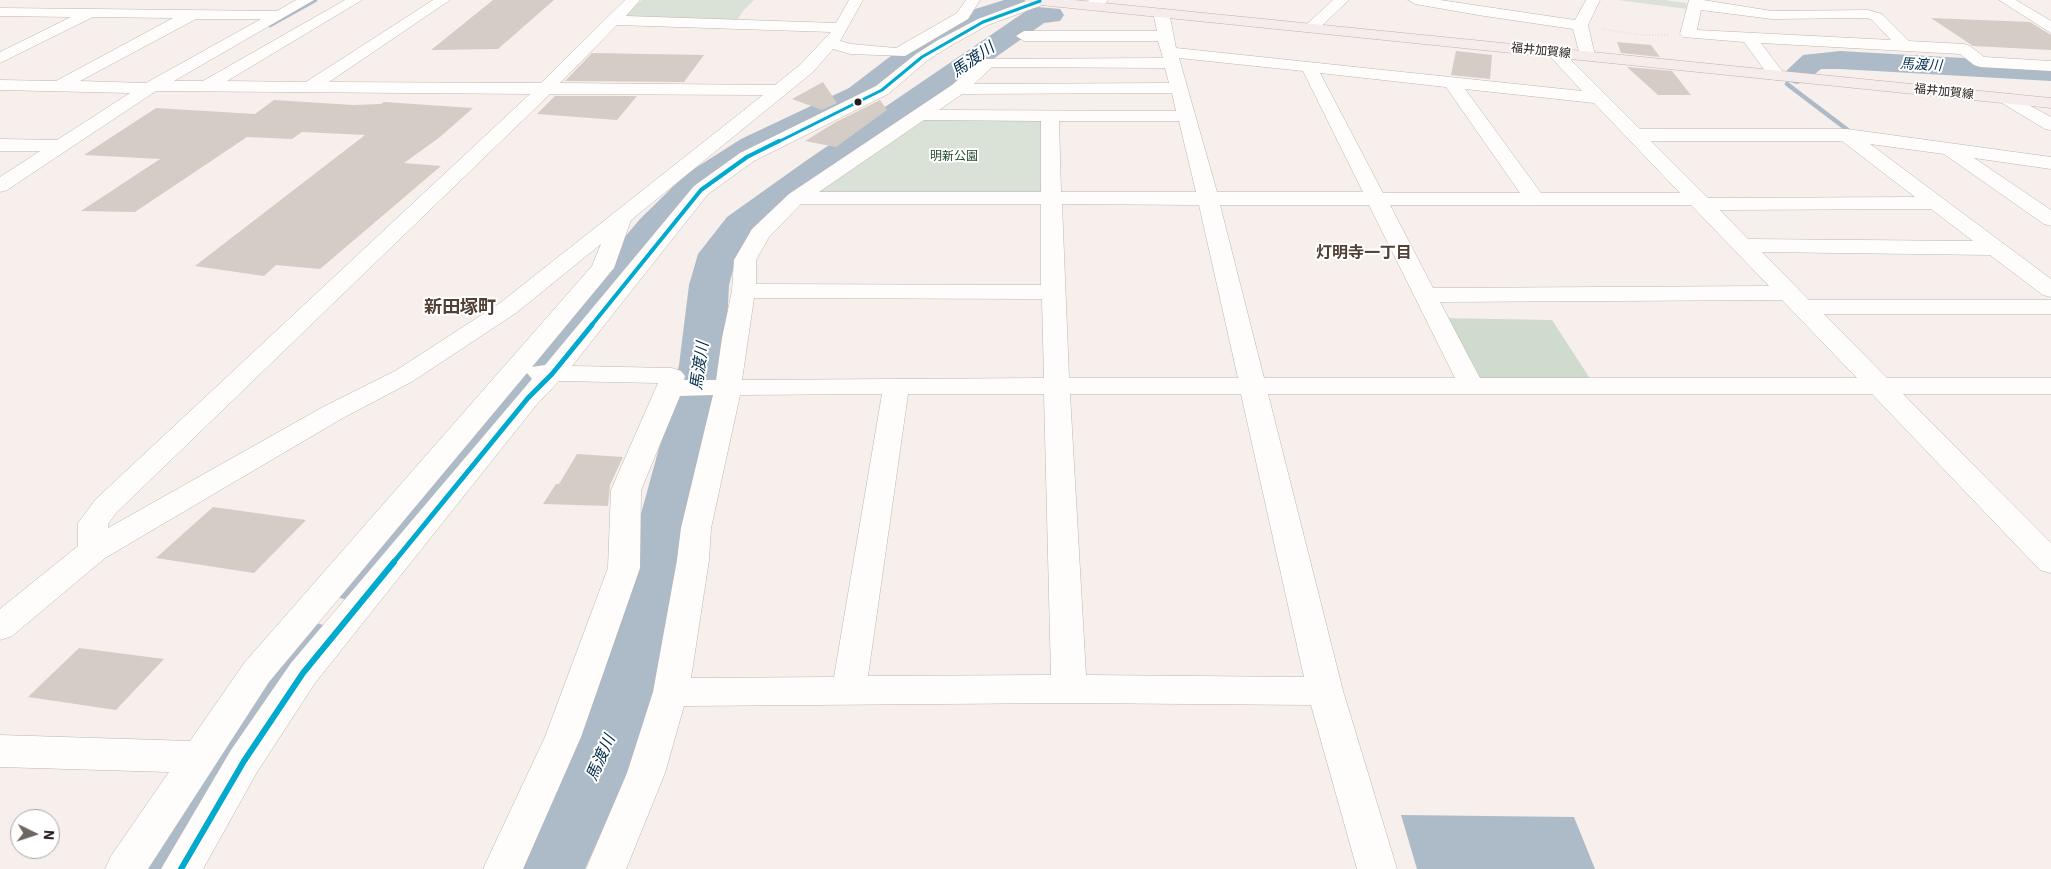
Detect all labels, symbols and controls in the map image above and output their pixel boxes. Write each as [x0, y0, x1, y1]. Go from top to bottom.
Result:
water label: 馬渡川 [948, 38, 998, 82]
street label: 福井加賀線 [1510, 41, 1572, 61]
water label: 馬渡川 [1900, 56, 1942, 74]
street label: 福井加賀線 [1913, 82, 1975, 102]
unlabelled marker [853, 97, 863, 107]
park label: 明新公園 [930, 150, 978, 164]
district label: 灯明寺一丁目 [1316, 243, 1412, 263]
district label: 新田塚町 [424, 297, 496, 319]
water label: 馬渡川 [687, 341, 713, 391]
water label: 馬渡川 [582, 732, 620, 784]
north arrow [10, 809, 60, 859]
text: N [40, 829, 58, 841]

